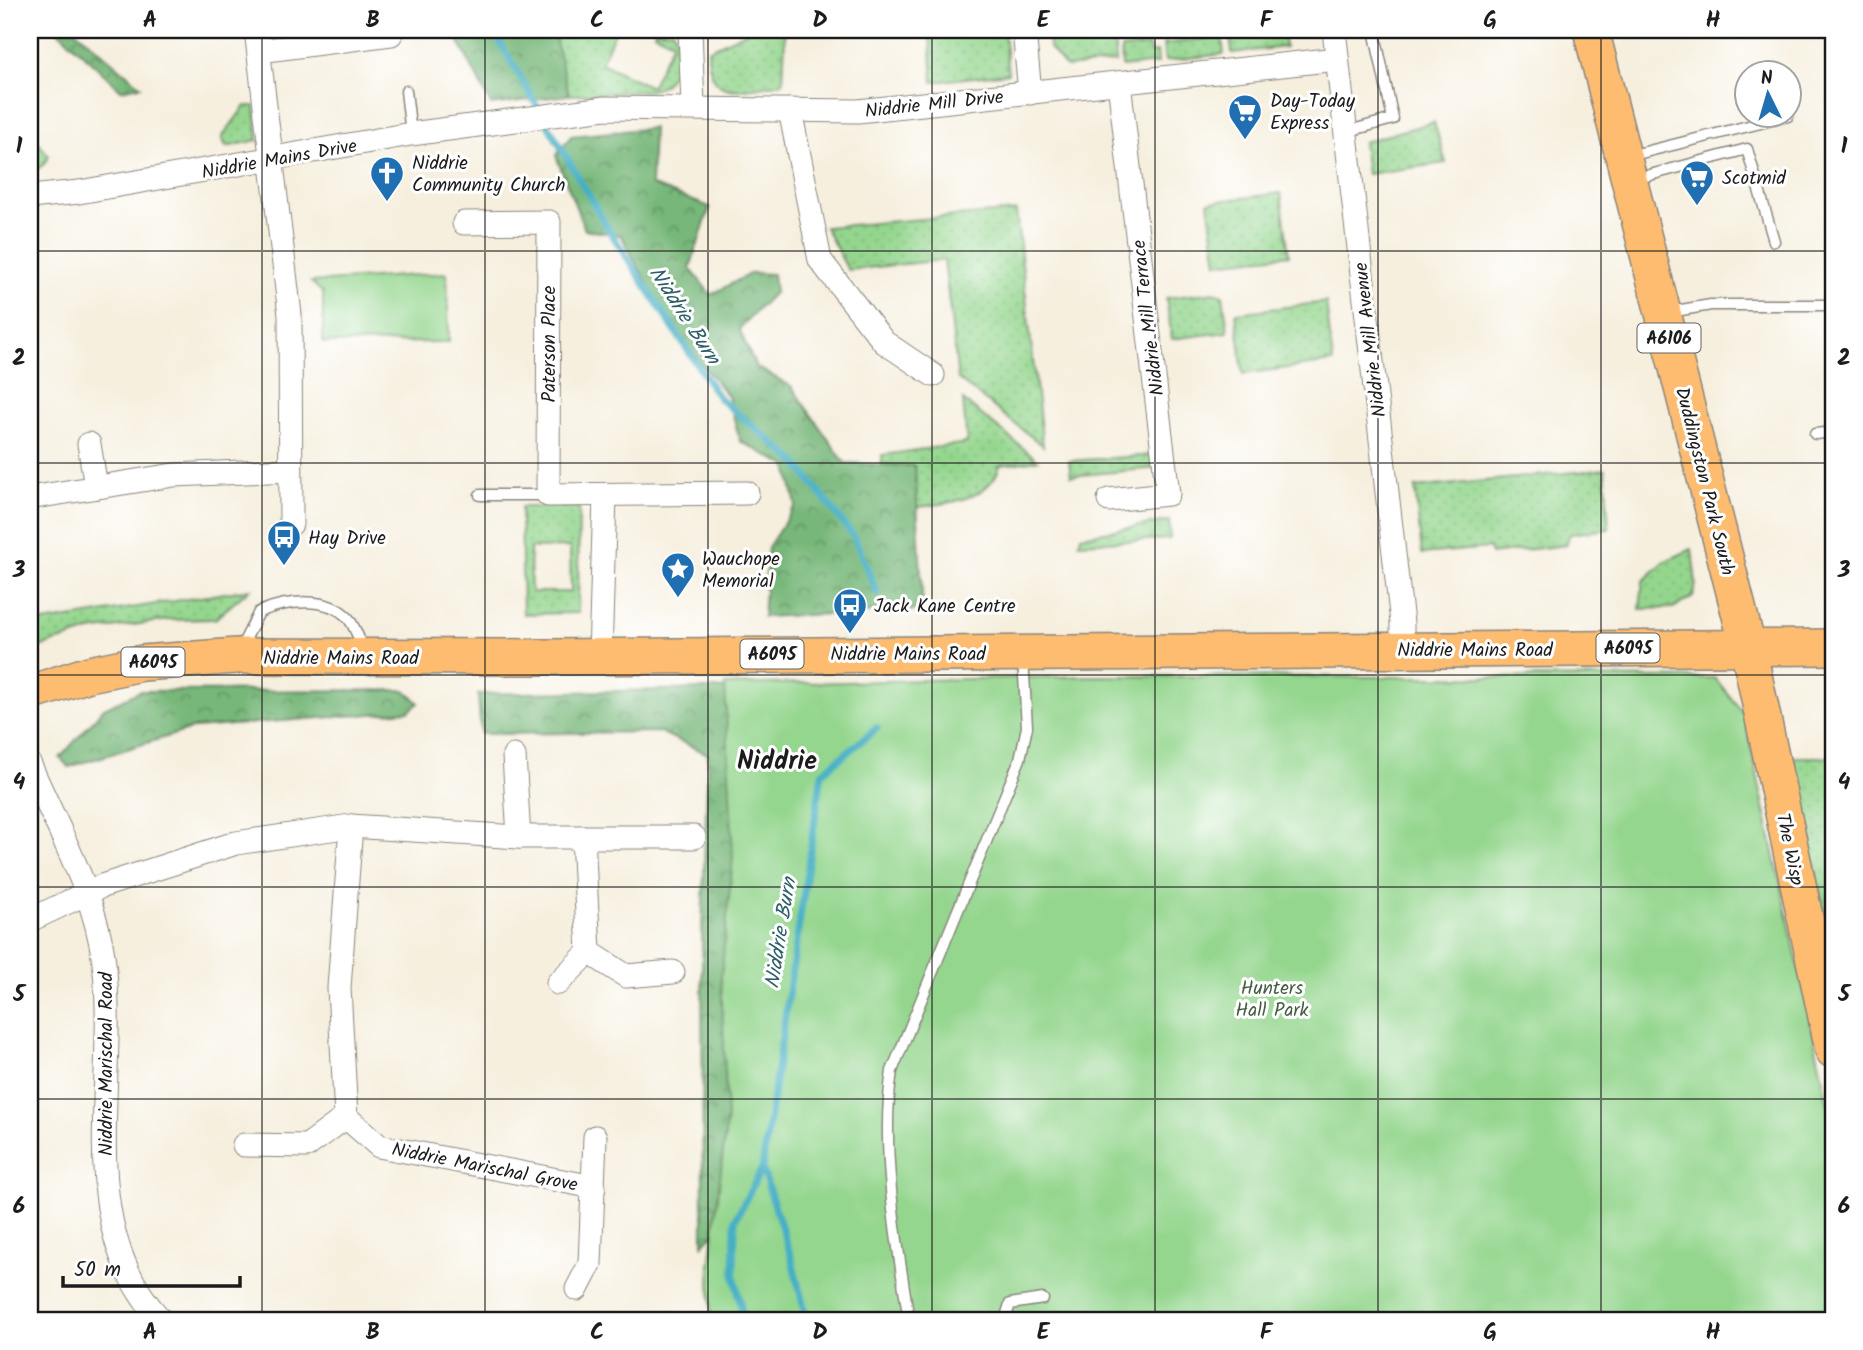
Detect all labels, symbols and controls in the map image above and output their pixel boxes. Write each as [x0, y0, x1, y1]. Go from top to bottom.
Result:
text: A [143, 3, 157, 39]
text: B [366, 3, 380, 39]
text: C [590, 3, 604, 39]
text: D [812, 3, 828, 39]
text: E [1037, 3, 1051, 39]
text: F [1260, 3, 1274, 39]
text: G [1483, 3, 1497, 39]
text: H [1706, 3, 1721, 39]
north arrow [1734, 60, 1804, 130]
text: N [1759, 64, 1774, 95]
street label: Niddrie Mill Drive [863, 83, 1006, 127]
place label: Day-Today Express [1270, 87, 1356, 139]
supermarket icon: Day-Today Express [1226, 92, 1264, 141]
text: 1 [16, 129, 23, 165]
text: 1 [1841, 129, 1848, 165]
street label: Niddrie Mains Drive [199, 131, 360, 188]
place label: Niddrie Community Church [412, 149, 566, 201]
church icon: Niddrie Community Church [368, 154, 406, 203]
supermarket icon: Scotmid [1678, 158, 1716, 207]
place label: Scotmid [1722, 164, 1786, 194]
street label: Niddrie Mill Terrace [1124, 238, 1173, 397]
water label: Niddrie Burn [640, 260, 729, 373]
street label: Niddrie Mill Avenue [1347, 260, 1395, 419]
street label: Paterson Place [535, 285, 565, 402]
road number: A6106 [1638, 324, 1700, 352]
text: 2 [12, 341, 26, 377]
text: 2 [1837, 341, 1851, 377]
street label: Duddingston Park South [1666, 384, 1742, 579]
bus stop icon: Hay Drive [265, 518, 303, 567]
place label: Hay Drive [308, 524, 386, 554]
place label: Wauchope Memorial [702, 545, 780, 597]
place icon: Wauchope Memorial [659, 550, 697, 599]
text: 3 [12, 553, 26, 589]
text: 3 [1837, 553, 1851, 589]
bus stop icon: Jack Kane Centre [831, 586, 869, 635]
place label: Jack Kane Centre [874, 592, 1016, 622]
road number: A6095 [1596, 634, 1660, 662]
street label: Niddrie Mains Road [1397, 636, 1553, 666]
road number: A6095 [740, 640, 804, 668]
street label: Niddrie Mains Road [830, 640, 986, 670]
street label: Niddrie Mains Road [263, 644, 419, 674]
road number: A6095 [122, 648, 184, 676]
district label: Niddrie [737, 741, 817, 783]
text: 4 [13, 765, 26, 801]
text: 4 [1838, 765, 1851, 801]
street label: The Wisp [1767, 811, 1811, 888]
water label: Niddrie Burn [756, 874, 807, 991]
street label: Niddrie Marischal Road [92, 971, 122, 1156]
park label: Hunters Hall Park [1236, 974, 1309, 1026]
text: 5 [12, 977, 27, 1013]
text: 5 [1837, 977, 1852, 1013]
street label: Niddrie Marischal Grove [389, 1135, 581, 1201]
text: 6 [13, 1189, 25, 1225]
text: 6 [1838, 1189, 1850, 1225]
scale bar [63, 1245, 240, 1289]
text: 50 m [74, 1254, 121, 1287]
text: A [143, 1315, 157, 1350]
text: B [366, 1315, 380, 1350]
text: C [590, 1315, 604, 1350]
text: D [812, 1315, 828, 1350]
text: E [1037, 1315, 1051, 1350]
text: F [1260, 1315, 1274, 1350]
text: G [1483, 1315, 1497, 1350]
text: H [1706, 1315, 1721, 1350]

